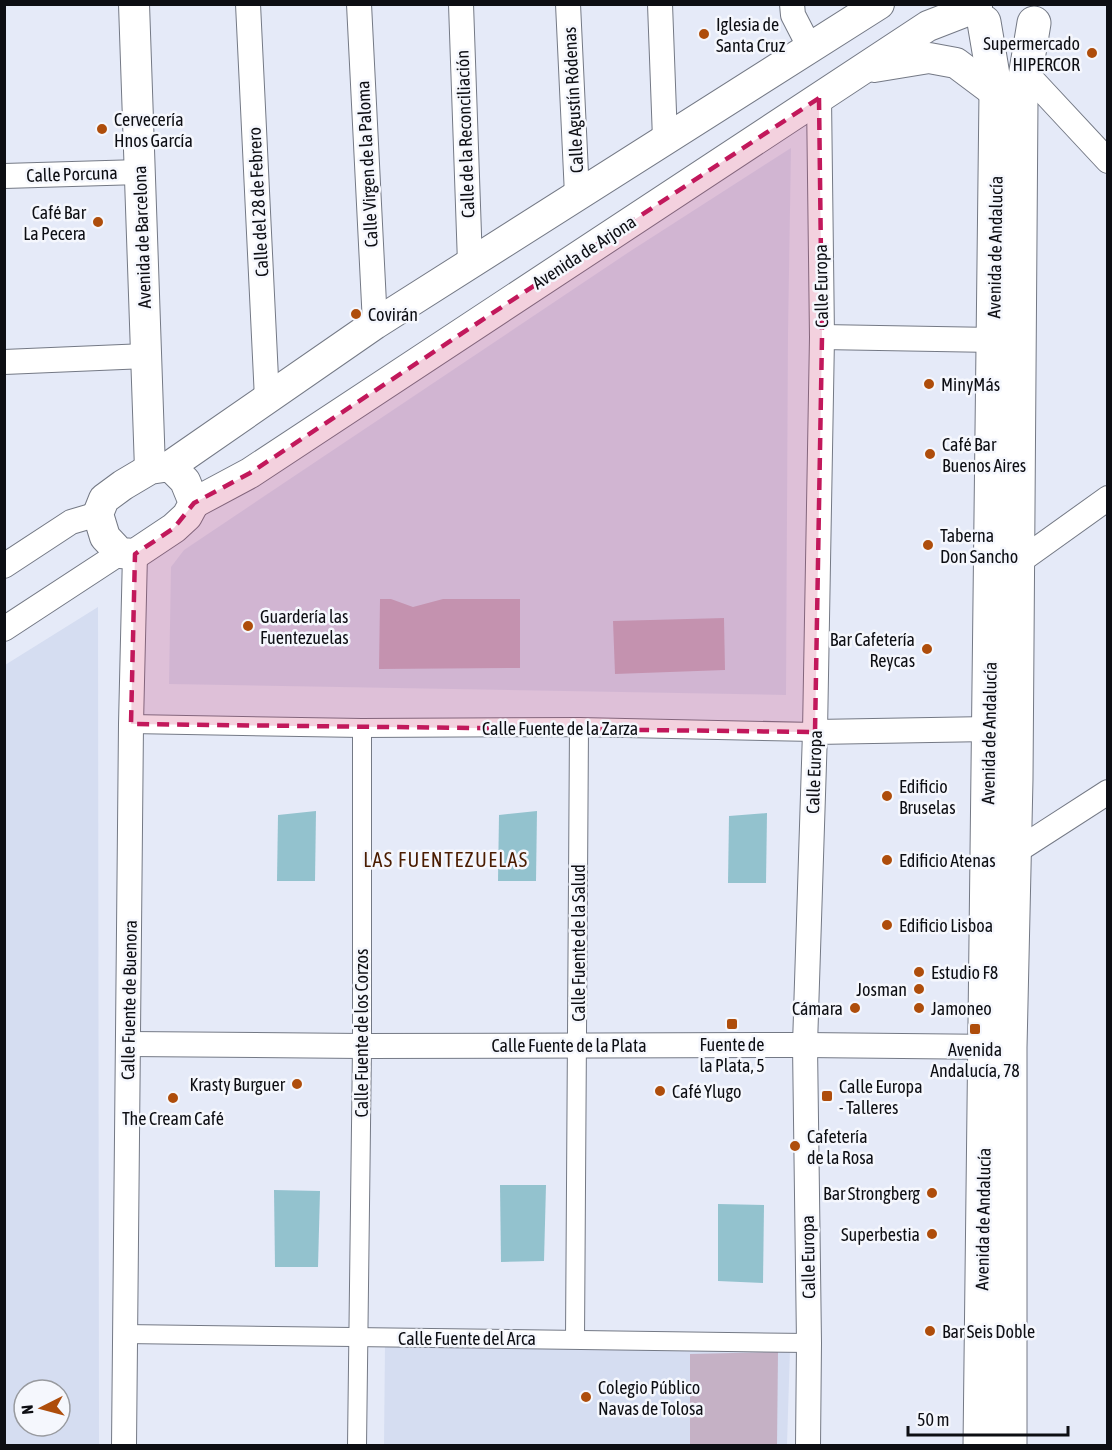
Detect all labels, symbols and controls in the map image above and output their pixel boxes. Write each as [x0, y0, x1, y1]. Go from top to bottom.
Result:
place label: Iglesia de Santa Cruz [716, 14, 786, 56]
street label: Calle Agustín Ródenas [559, 26, 587, 174]
marker: Iglesia de Santa Cruz [697, 27, 711, 41]
place label: Supermercado HIPERCOR [983, 33, 1080, 75]
marker: Supermercado HIPERCOR [1085, 46, 1099, 60]
street label: Calle de la Reconciliación [452, 50, 478, 218]
street label: Calle Virgen de la Paloma [352, 80, 382, 248]
place label: Cervecería Hnos García [114, 109, 193, 151]
marker: Cervecería Hnos García [95, 122, 109, 136]
street label: Calle del 28 de Febrero [244, 127, 272, 277]
street label: Calle Porcuna [26, 162, 118, 186]
street label: Avenida de Barcelona [129, 165, 155, 309]
street label: Avenida de Andalucía [983, 175, 1007, 319]
place label: Café Bar La Pecera [23, 202, 87, 244]
street label: Avenida de Arjona [528, 211, 640, 293]
marker: Café Bar La Pecera [91, 215, 105, 229]
street label: Calle Europa [810, 244, 832, 328]
place label: Covirán [368, 304, 418, 325]
marker: Covirán [349, 307, 363, 321]
place label: MinyMás [941, 374, 1000, 395]
marker: MinyMás [922, 377, 936, 391]
place label: Café Bar Buenos Aires [942, 434, 1026, 476]
marker: Café Bar Buenos Aires [923, 447, 937, 461]
place label: Taberna Don Sancho [940, 525, 1018, 567]
marker: Taberna Don Sancho [921, 538, 935, 552]
place label: Guardería las Fuentezuelas [260, 606, 349, 648]
marker: Guardería las Fuentezuelas [241, 619, 255, 633]
place label: Bar Cafetería Reycas [830, 629, 915, 671]
marker: Bar Cafetería Reycas [920, 642, 934, 656]
street label: Avenida de Andalucía [977, 661, 1001, 805]
street label: Calle Fuente de la Zarza [482, 718, 638, 739]
street label: Calle Europa [802, 730, 826, 814]
place label: Edificio Bruselas [899, 776, 956, 818]
marker: Edificio Bruselas [880, 789, 894, 803]
district label: LAS FUENTEZUELAS [363, 848, 529, 871]
place label: Edificio Atenas [899, 850, 996, 871]
marker: Edificio Atenas [880, 853, 894, 867]
street label: Calle Fuente de la Salud [568, 864, 589, 1022]
place label: Edificio Lisboa [899, 915, 993, 936]
marker: Edificio Lisboa [880, 918, 894, 932]
street label: Calle Fuente de Buenora [117, 920, 141, 1080]
street label: Calle Fuente de los Corzos [351, 949, 372, 1117]
place label: Estudio F8 [931, 962, 998, 983]
marker: Estudio F8 [912, 965, 926, 979]
place label: Josman [856, 979, 907, 1000]
marker: Josman [912, 982, 926, 996]
place label: Cámara [792, 998, 843, 1019]
place label: Jamoneo [931, 998, 992, 1019]
marker: Cámara [848, 1001, 862, 1015]
marker: Jamoneo [912, 1001, 926, 1015]
marker: Fuente de la Plata, 5 [725, 1017, 739, 1031]
marker: Avenida Andalucía, 78 [968, 1022, 982, 1036]
place label: Fuente de la Plata, 5 [699, 1034, 765, 1076]
street label: Calle Fuente de la Plata [491, 1035, 647, 1056]
place label: Avenida Andalucía, 78 [930, 1039, 1020, 1081]
place label: Krasty Burguer [190, 1074, 286, 1095]
place label: Calle Europa - Talleres [839, 1076, 923, 1118]
marker: Krasty Burguer [290, 1077, 304, 1091]
place label: Café Ylugo [672, 1081, 741, 1102]
marker: Café Ylugo [653, 1084, 667, 1098]
marker: Calle Europa - Talleres [820, 1089, 834, 1103]
marker: The Cream Café [166, 1091, 180, 1105]
place label: The Cream Café [122, 1108, 224, 1129]
place label: Cafetería de la Rosa [807, 1126, 874, 1168]
marker: Cafetería de la Rosa [788, 1139, 802, 1153]
street label: Avenida de Andalucía [971, 1147, 995, 1291]
place label: Bar Strongberg [823, 1183, 920, 1204]
marker: Bar Strongberg [925, 1186, 939, 1200]
street label: Calle Europa [797, 1215, 819, 1299]
place label: Superbestia [841, 1224, 920, 1245]
marker: Superbestia [925, 1227, 939, 1241]
place label: Bar Seis Doble [942, 1321, 1035, 1342]
marker: Bar Seis Doble [923, 1324, 937, 1338]
street label: Calle Fuente del Arca [398, 1328, 536, 1349]
place label: Colegio Público Navas de Tolosa [598, 1377, 704, 1419]
north arrow [12, 1378, 72, 1438]
marker: Colegio Público Navas de Tolosa [579, 1390, 593, 1404]
scale bar [908, 1399, 1068, 1437]
text: N [18, 1404, 37, 1415]
text: 50 m [917, 1409, 949, 1430]

